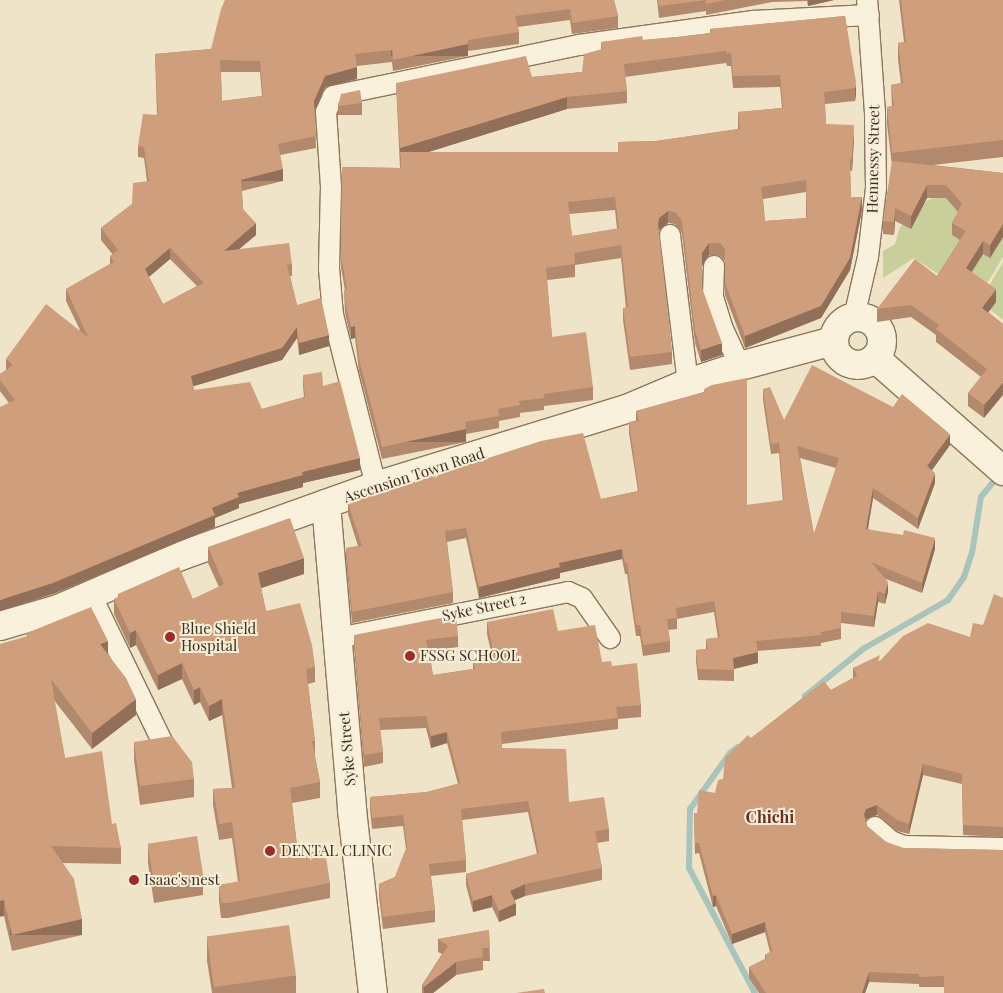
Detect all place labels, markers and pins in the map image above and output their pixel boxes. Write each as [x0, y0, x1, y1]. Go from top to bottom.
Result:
place label: Blue Shield Hospital [181, 619, 256, 654]
marker: Blue Shield Hospital [163, 630, 177, 644]
place label: FSSG SCHOOL [420, 647, 520, 665]
marker: FSSG SCHOOL [404, 650, 416, 662]
place label: DENTAL CLINIC [281, 842, 392, 860]
marker: DENTAL CLINIC [263, 844, 277, 858]
place label: Isaac's nest [144, 871, 220, 889]
marker: Isaac's nest [128, 874, 140, 886]

